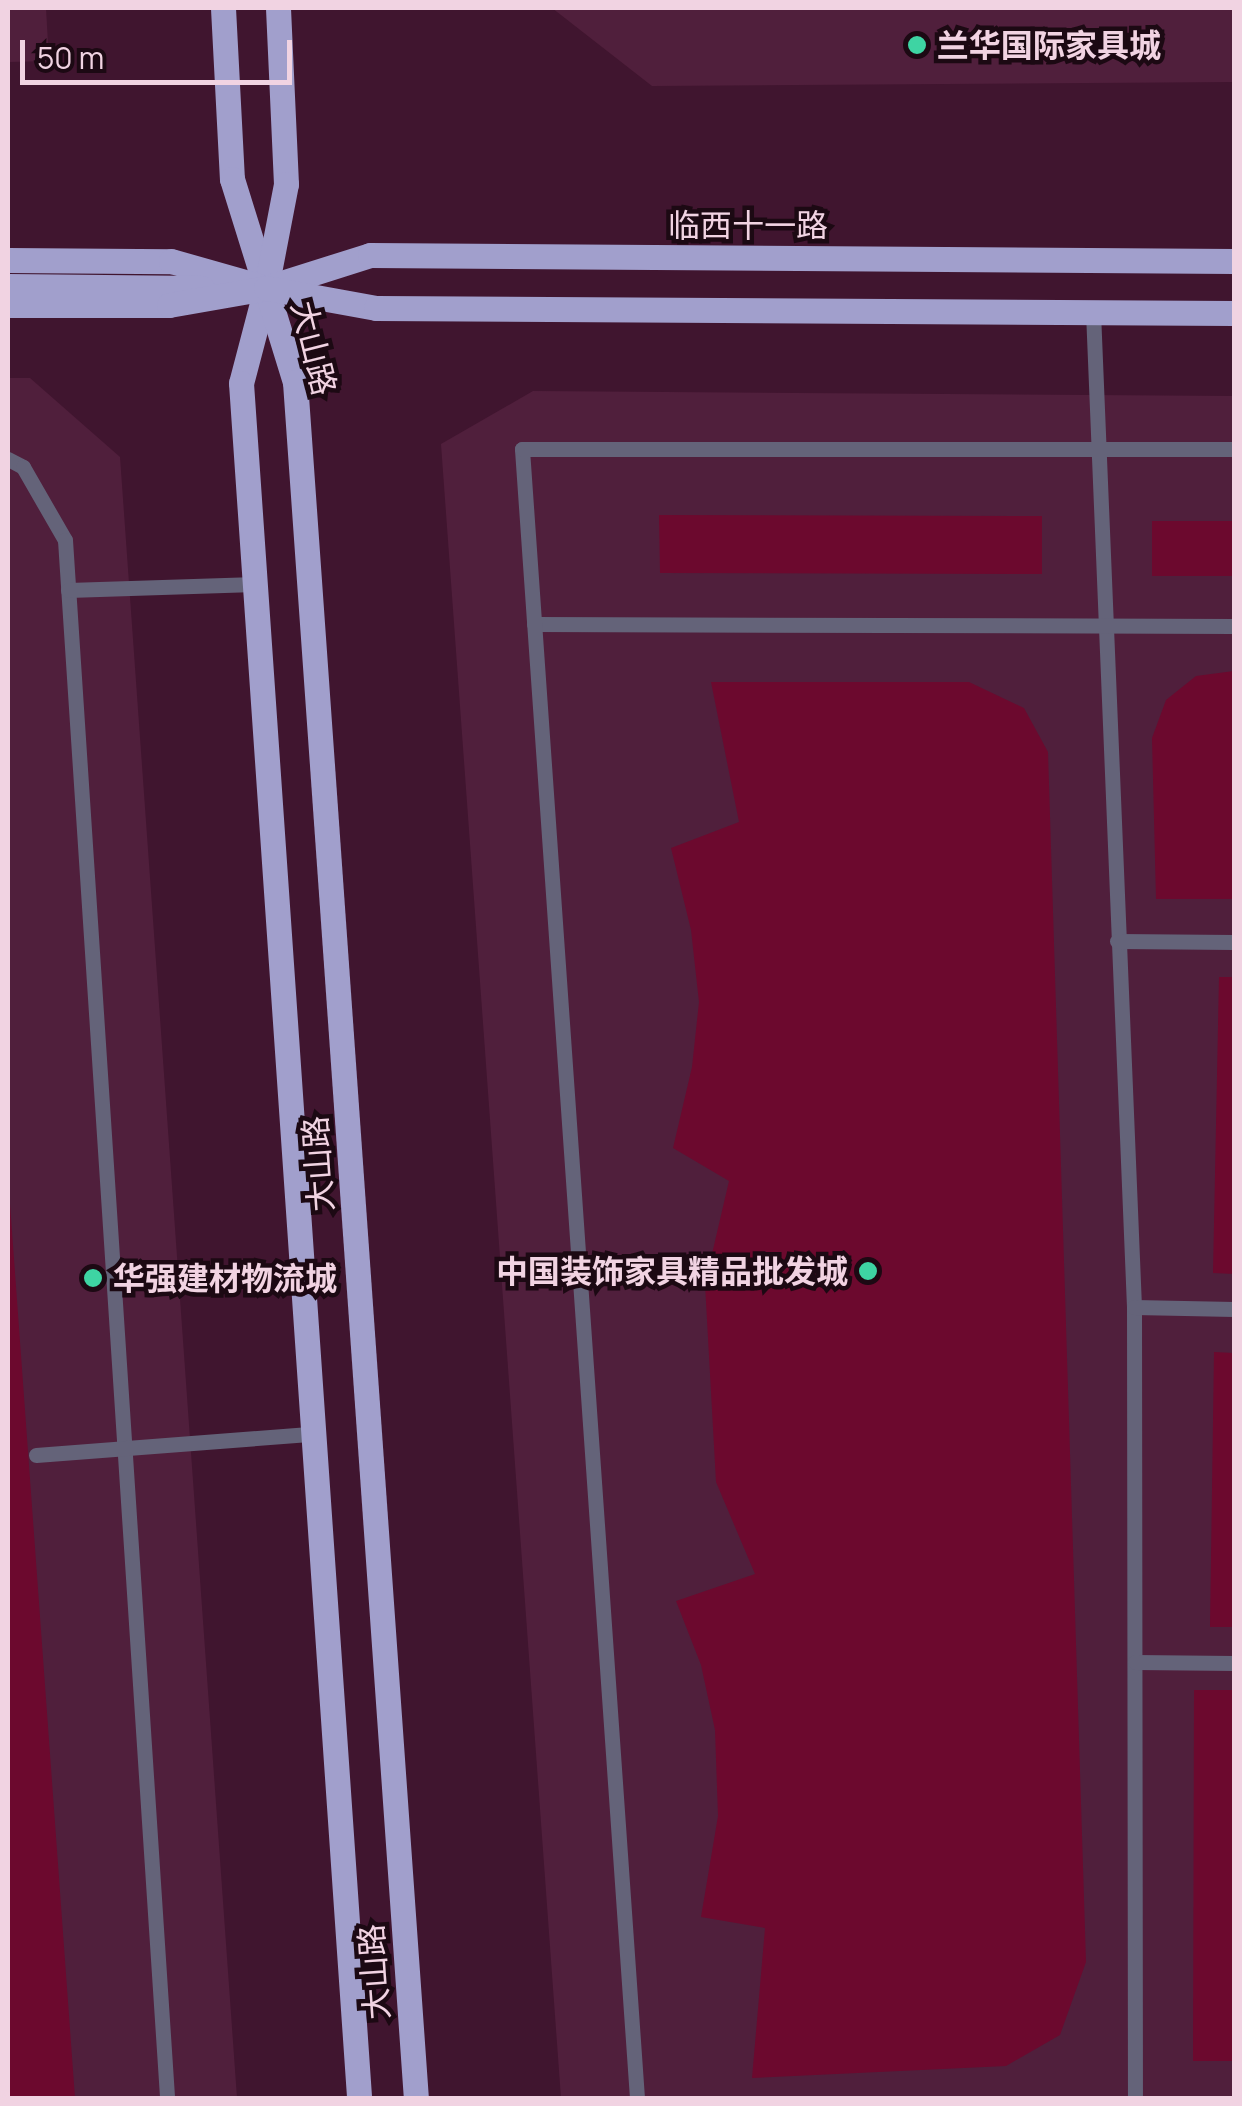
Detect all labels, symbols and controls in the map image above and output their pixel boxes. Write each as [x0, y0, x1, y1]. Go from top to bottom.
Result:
scale bar [25, 20, 298, 82]
place label: 兰华国际家具城 [937, 26, 1161, 64]
marker: 兰华国际家具城 [906, 34, 928, 56]
text: 50 m [37, 37, 104, 78]
street label: 临西十一路 [668, 206, 828, 244]
street label: 大山路 [284, 297, 344, 399]
street label: 大山路 [295, 1115, 341, 1213]
place label: 中国装饰家具精品批发城 [496, 1252, 848, 1290]
place label: 华强建材物流城 [113, 1259, 337, 1297]
marker: 中国装饰家具精品批发城 [857, 1260, 879, 1282]
marker: 华强建材物流城 [82, 1267, 104, 1289]
street label: 大山路 [351, 1923, 397, 2021]

